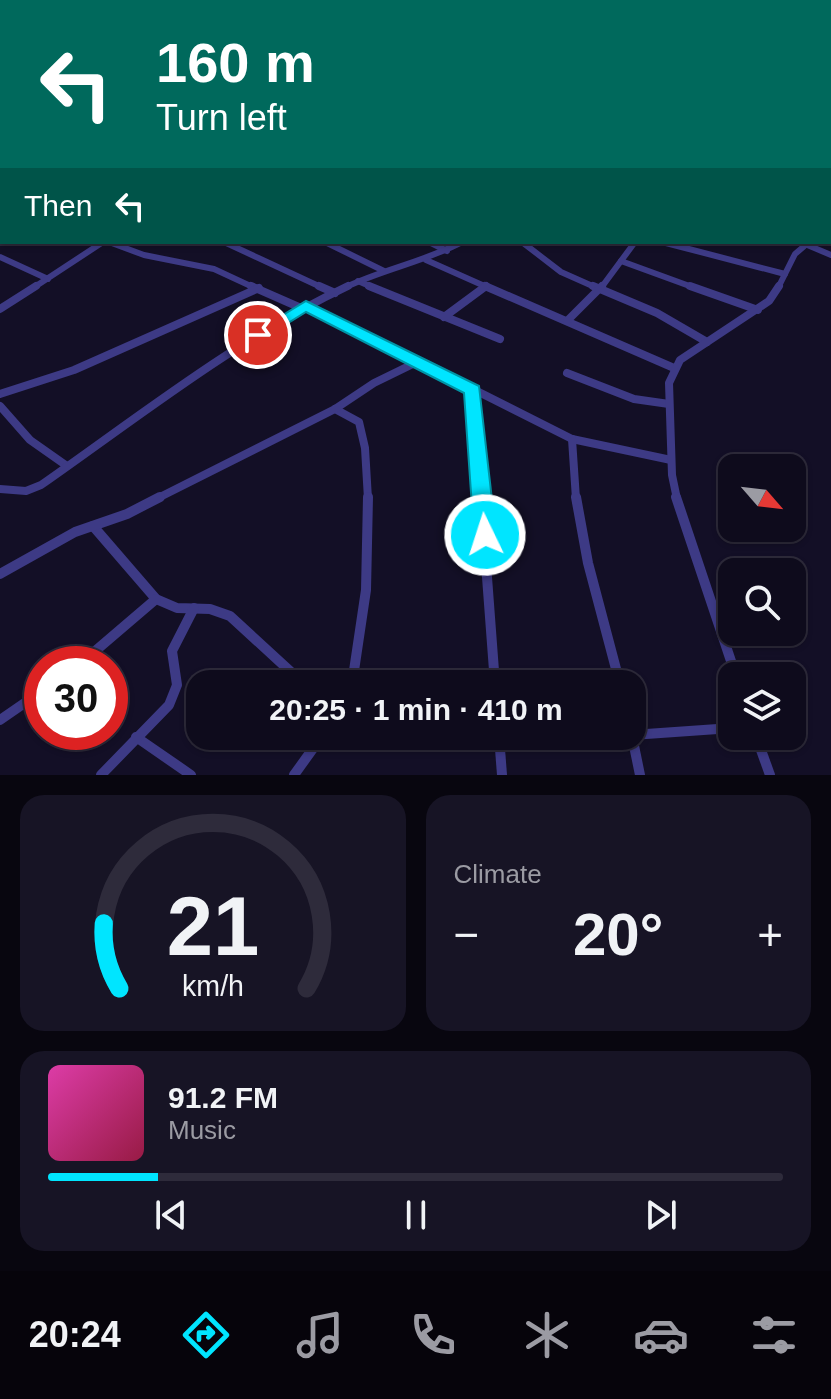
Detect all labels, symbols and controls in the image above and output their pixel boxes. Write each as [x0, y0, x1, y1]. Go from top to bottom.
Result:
text: 160 m [156, 31, 315, 94]
icon: left [24, 32, 128, 136]
text: Turn left [156, 97, 287, 138]
icon: left [108, 184, 152, 228]
text: Then [24, 189, 92, 222]
pin [224, 301, 292, 369]
icon: arrive [236, 313, 280, 357]
north arrow [718, 454, 806, 542]
map controls [718, 454, 806, 750]
position arrow [443, 493, 527, 577]
button: search [718, 558, 806, 646]
speed limit sign: 30 [24, 646, 128, 750]
button: layers [718, 662, 806, 750]
text: 20:25 · 1 min · 410 m [269, 693, 563, 726]
text: Climate [454, 859, 542, 889]
text: 21 [166, 880, 259, 973]
text: 20° [573, 901, 664, 968]
text: − [454, 910, 479, 959]
text: + [757, 910, 783, 959]
text: km/h [182, 970, 244, 1002]
text: 91.2 FM [168, 1081, 278, 1114]
text: Music [168, 1115, 236, 1145]
icon: previous [149, 1193, 193, 1237]
icon: pause [394, 1193, 438, 1237]
icon: next [639, 1193, 683, 1237]
icon: directions [178, 1307, 234, 1363]
icon: music [292, 1307, 348, 1363]
icon: phone [405, 1307, 461, 1363]
icon: climate [519, 1307, 575, 1363]
icon: car [633, 1307, 689, 1363]
icon: filters [746, 1307, 802, 1363]
text: 20:24 [29, 1314, 121, 1355]

